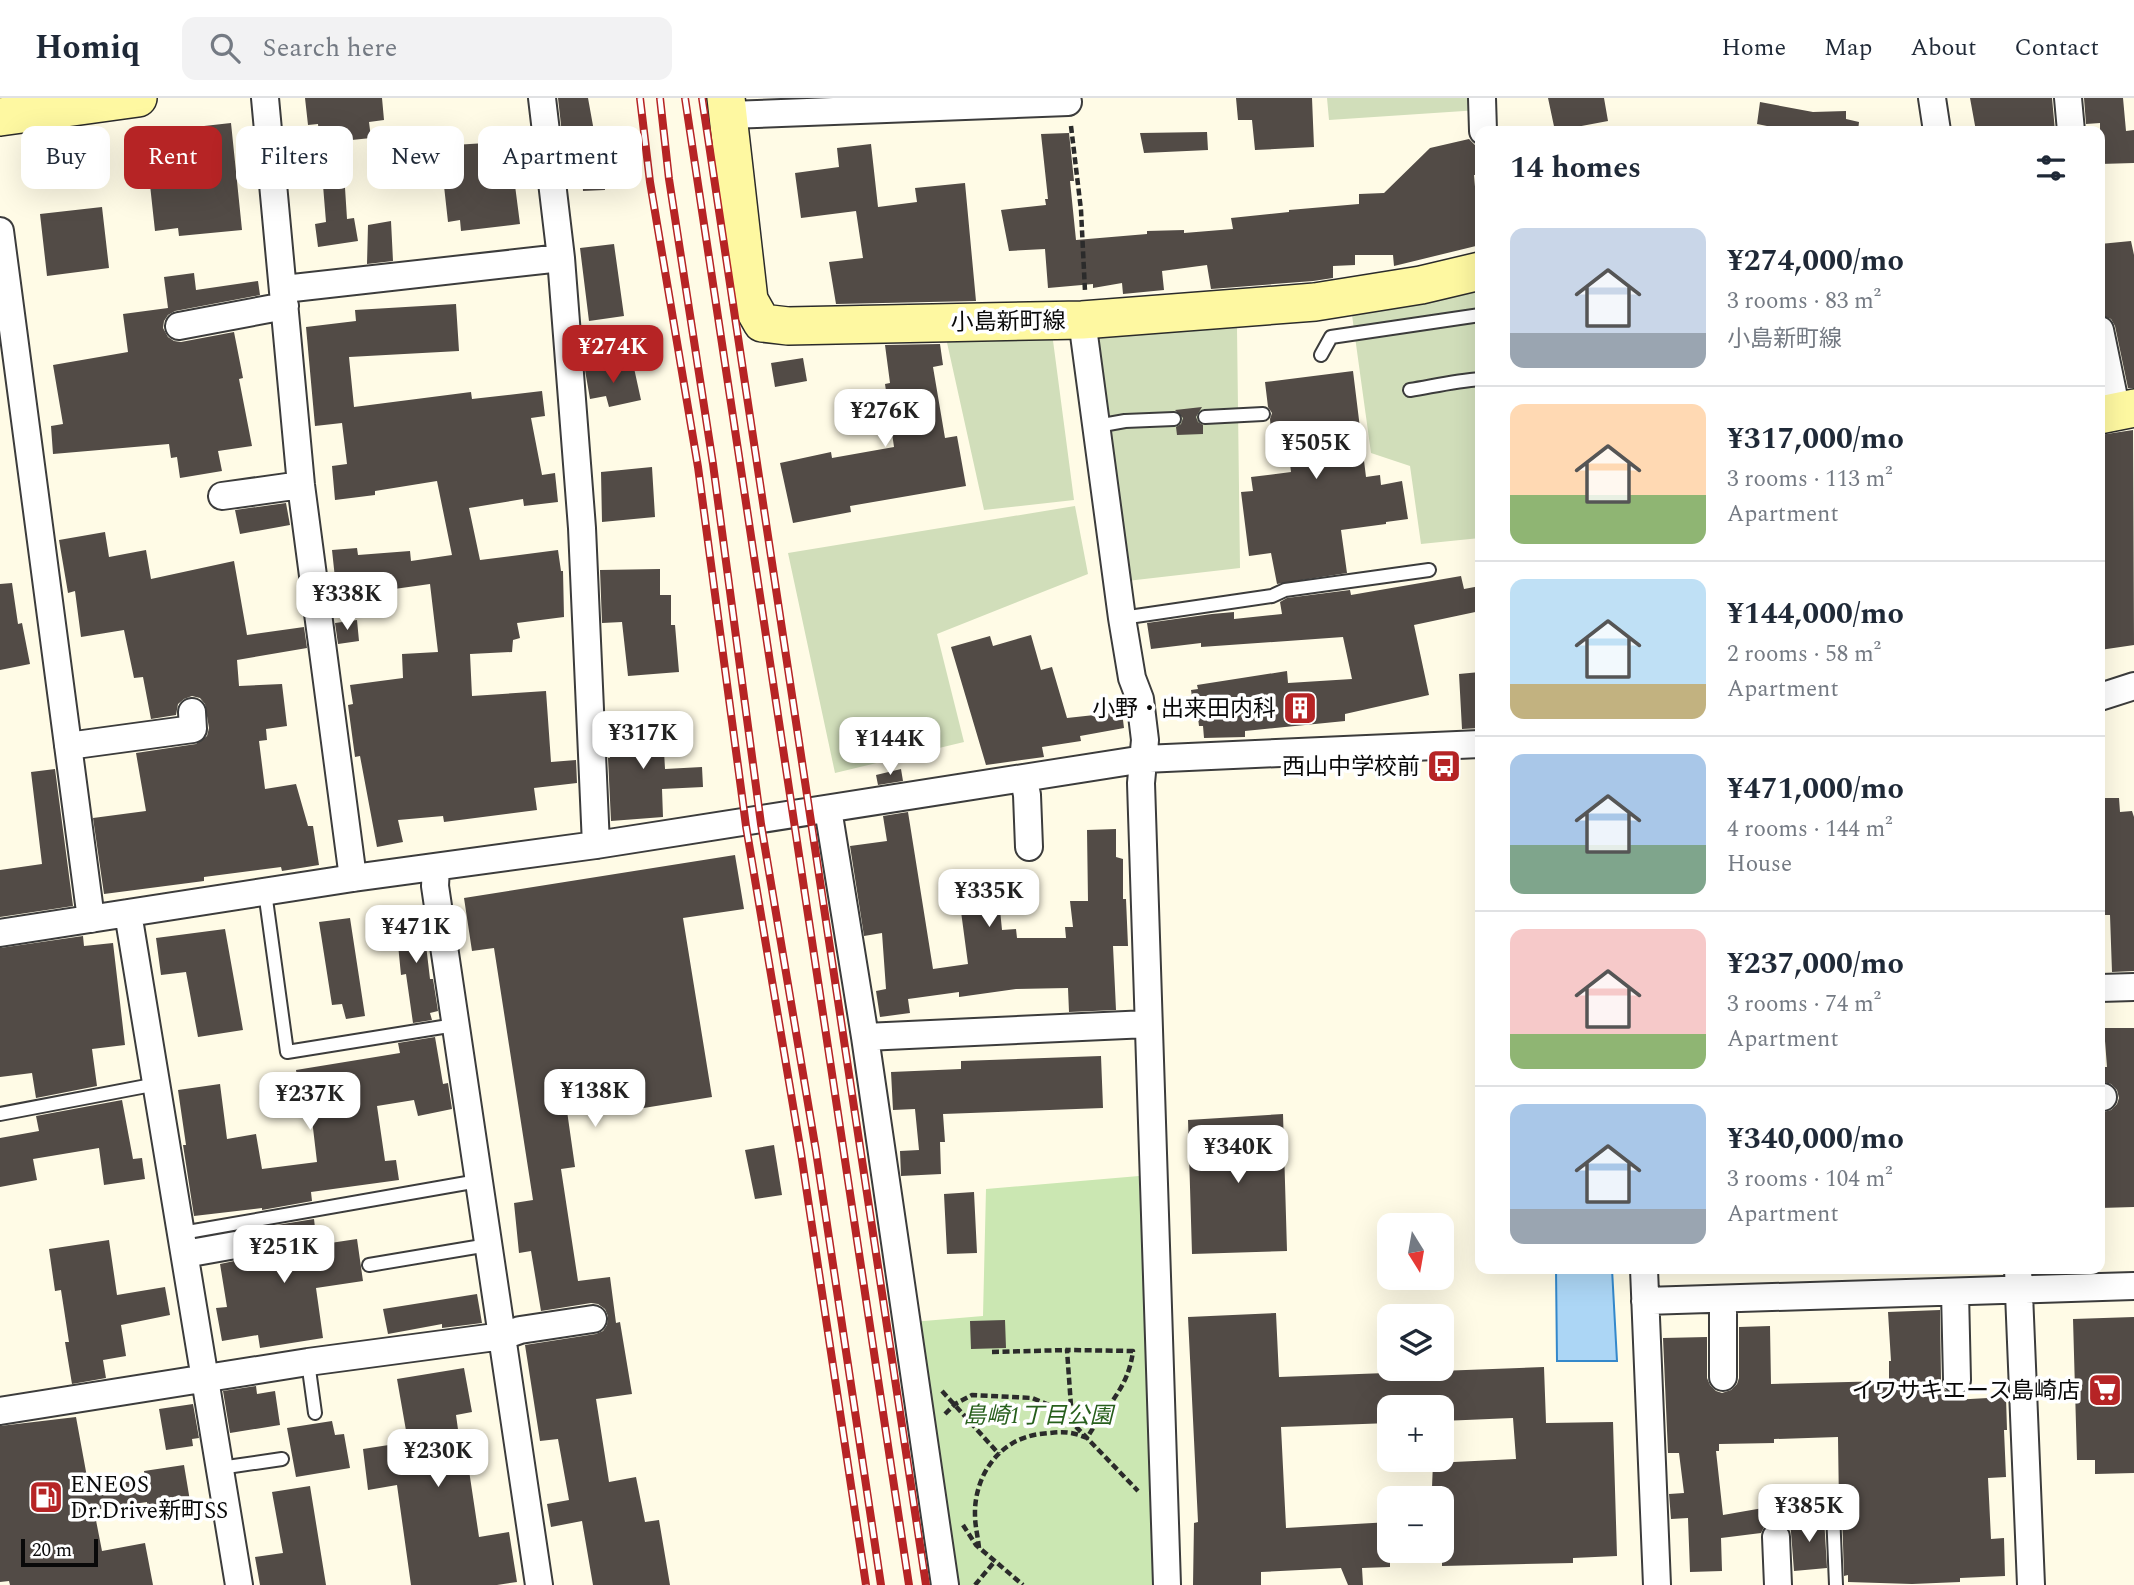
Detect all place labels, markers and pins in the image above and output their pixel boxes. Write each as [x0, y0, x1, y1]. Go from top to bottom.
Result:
pin: ¥274K [564, 326, 662, 385]
pin: ¥276K [836, 390, 934, 449]
pin: ¥505K [1267, 422, 1365, 481]
pin: ¥338K [298, 573, 396, 632]
building icon: 小野・出来田内科 [1281, 689, 1319, 727]
place label: 小野・出来田内科 [1092, 692, 1276, 727]
pin: ¥317K [594, 712, 692, 771]
pin: ¥144K [841, 718, 939, 777]
bus stop icon: 西山中学校前 [1425, 747, 1463, 785]
place label: 西山中学校前 [1282, 750, 1420, 785]
pin: ¥335K [940, 870, 1038, 929]
pin: ¥471K [367, 906, 465, 965]
pin: ¥138K [546, 1070, 644, 1129]
pin: ¥237K [261, 1072, 359, 1132]
pin: ¥340K [1189, 1126, 1287, 1185]
pin: ¥251K [235, 1226, 333, 1285]
supermarket icon: イワサキエース島崎店 [2086, 1371, 2124, 1409]
place label: イワサキエース島崎店 [1851, 1374, 2080, 1409]
pin: ¥230K [389, 1430, 487, 1489]
place label: ENEOS Dr.Drive新町SS [70, 1468, 228, 1529]
fuel station icon: ENEOS Dr.Drive新町SS [27, 1478, 65, 1516]
pin: ¥385K [1760, 1484, 1858, 1544]

